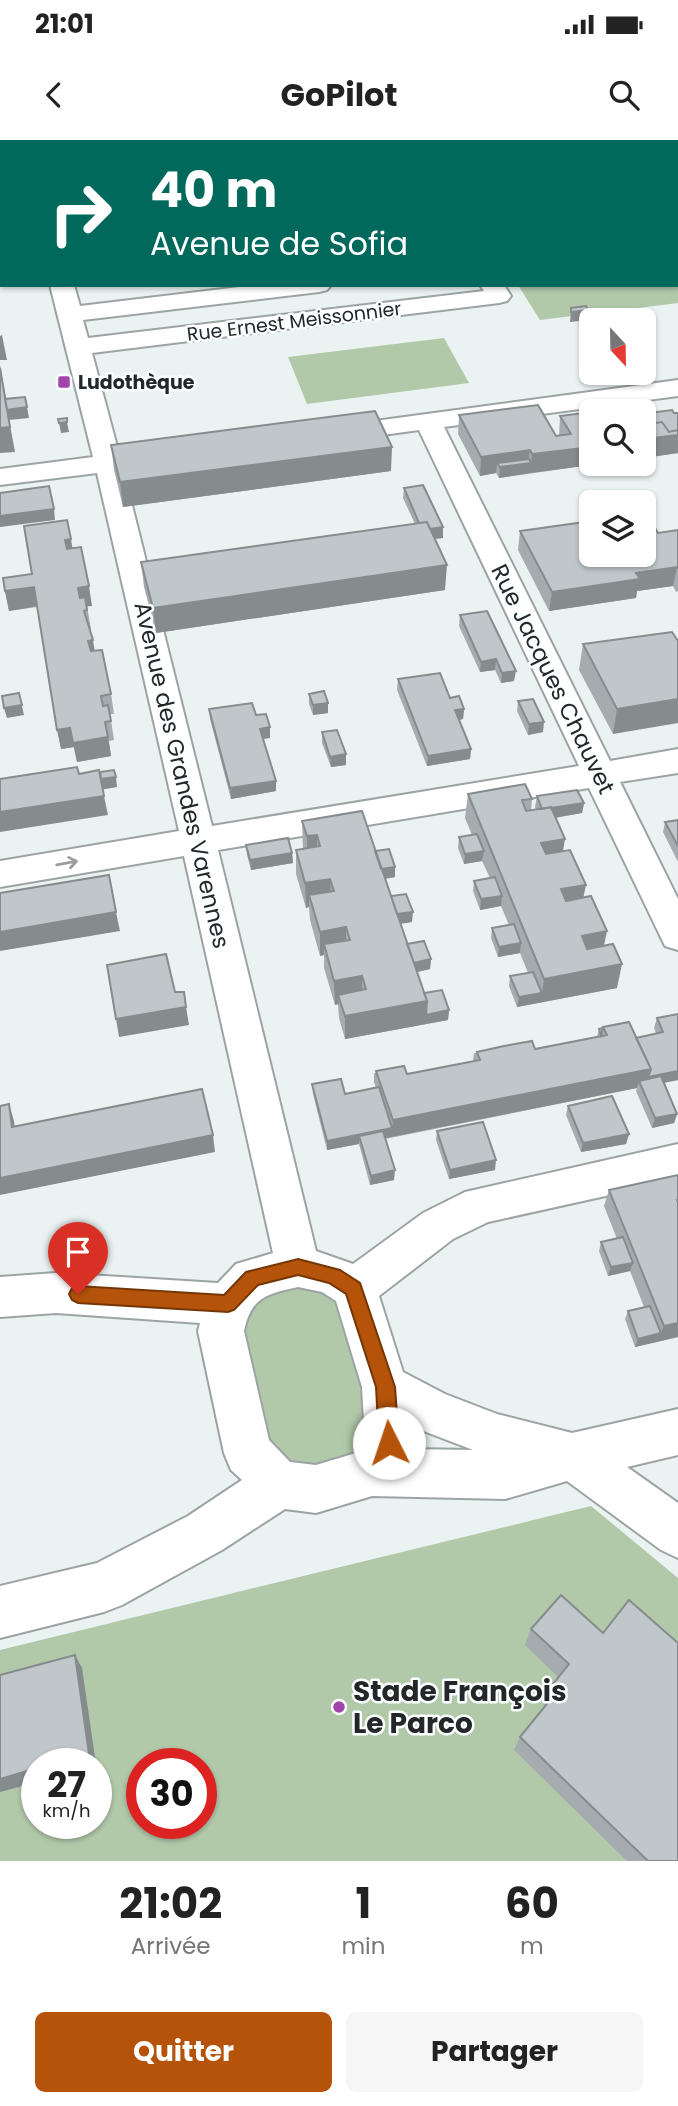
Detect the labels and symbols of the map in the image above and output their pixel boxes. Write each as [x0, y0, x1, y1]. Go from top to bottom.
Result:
street label: Rue Ernest Meissonnier [185, 295, 403, 348]
north arrow [579, 308, 656, 385]
place label: Ludothèque [78, 369, 195, 396]
marker: Ludothèque [56, 374, 72, 390]
street label: Rue Jacques Chauvet [483, 559, 623, 799]
street label: Avenue des Grandes Varennes [127, 599, 237, 951]
one-way arrow [55, 856, 78, 869]
pin [48, 1222, 108, 1294]
position arrow [352, 1406, 426, 1480]
place label: Stade François Le Parco [353, 1672, 567, 1743]
marker: Stade François Le Parco [331, 1699, 347, 1715]
speed limit sign: 30 [126, 1748, 217, 1839]

